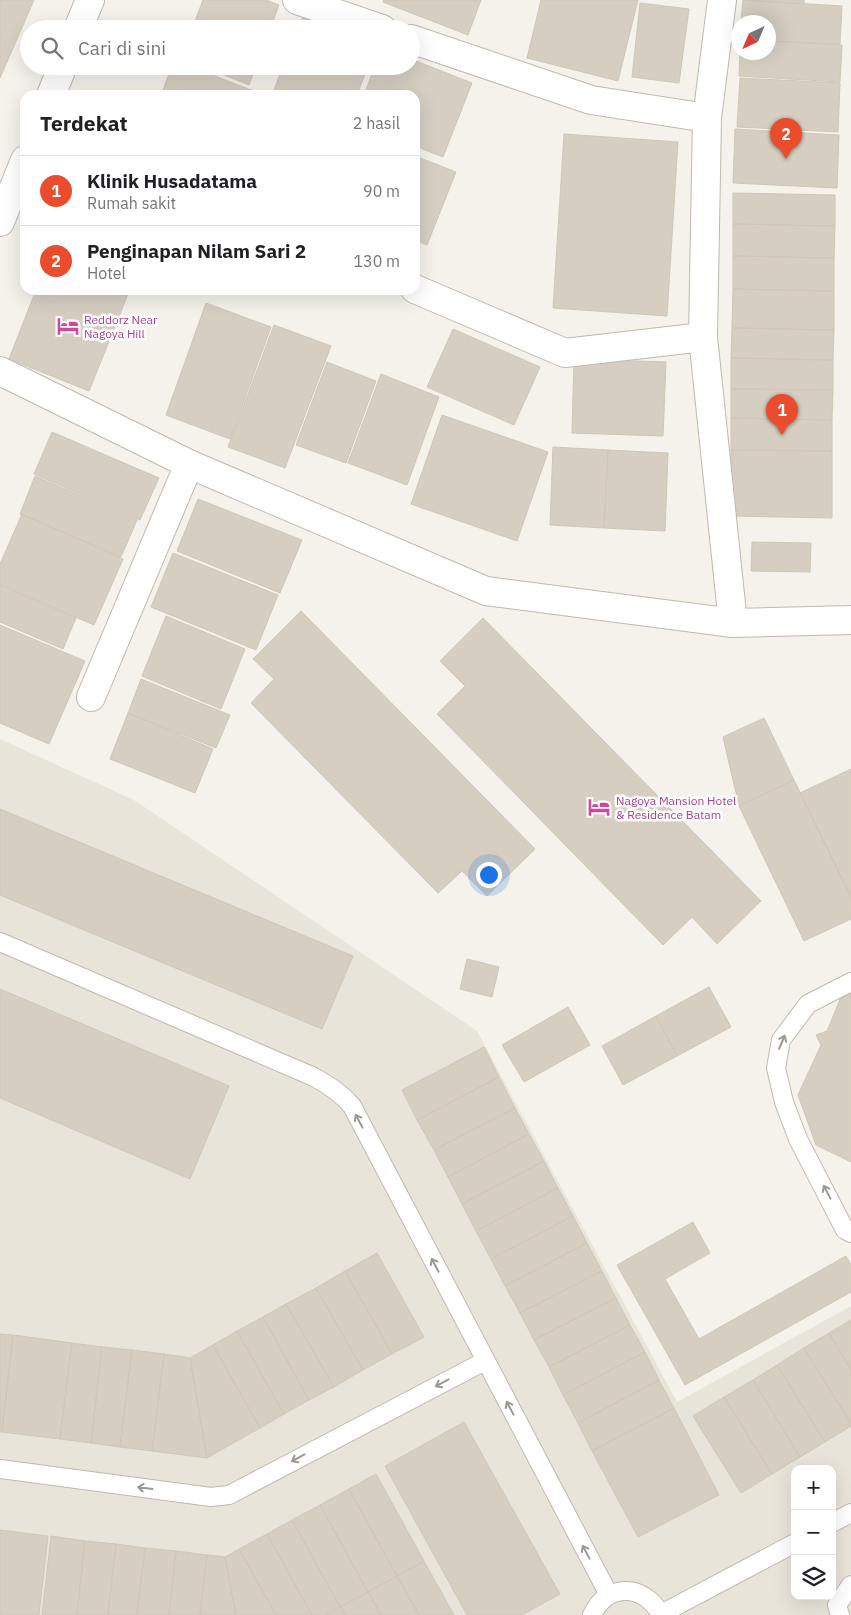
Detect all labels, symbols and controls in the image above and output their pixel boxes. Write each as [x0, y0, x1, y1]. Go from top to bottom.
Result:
north arrow [731, 15, 776, 60]
search box [20, 20, 420, 75]
icon: search [38, 34, 66, 62]
text: Cari di sini [78, 36, 166, 60]
text: Terdekat [40, 109, 128, 137]
text: 2 hasil [353, 113, 400, 133]
pin: 2 [770, 118, 802, 159]
text: Klinik Husadatama [87, 169, 257, 193]
text: 1 [51, 181, 61, 201]
text: 90 m [363, 181, 400, 201]
text: Rumah sakit [87, 193, 176, 213]
text: Penginapan Nilam Sari 2 [87, 239, 306, 263]
text: 2 [51, 251, 61, 271]
text: 130 m [353, 251, 400, 271]
text: Hotel [87, 263, 126, 283]
place label: Reddorz Near Nagoya Hill [84, 312, 158, 341]
hotel icon: Reddorz Near Nagoya Hill [55, 313, 81, 339]
pin: 1 [766, 394, 798, 435]
place label: Nagoya Mansion Hotel & Residence Batam [616, 793, 736, 822]
hotel icon: Nagoya Mansion Hotel & Residence Batam [586, 794, 612, 820]
your location [476, 862, 502, 888]
one-way arrow [778, 1034, 788, 1049]
one-way arrow [354, 1113, 364, 1128]
one-way arrow [821, 1185, 831, 1200]
one-way arrow [430, 1257, 440, 1272]
one-way arrow [435, 1379, 450, 1388]
one-way arrow [505, 1402, 515, 1416]
one-way arrow [291, 1454, 306, 1463]
map controls [791, 1465, 836, 1600]
button: + [791, 1465, 836, 1510]
one-way arrow [137, 1483, 153, 1493]
button: − [791, 1510, 836, 1555]
one-way arrow [581, 1545, 591, 1560]
button: layers [791, 1555, 836, 1600]

